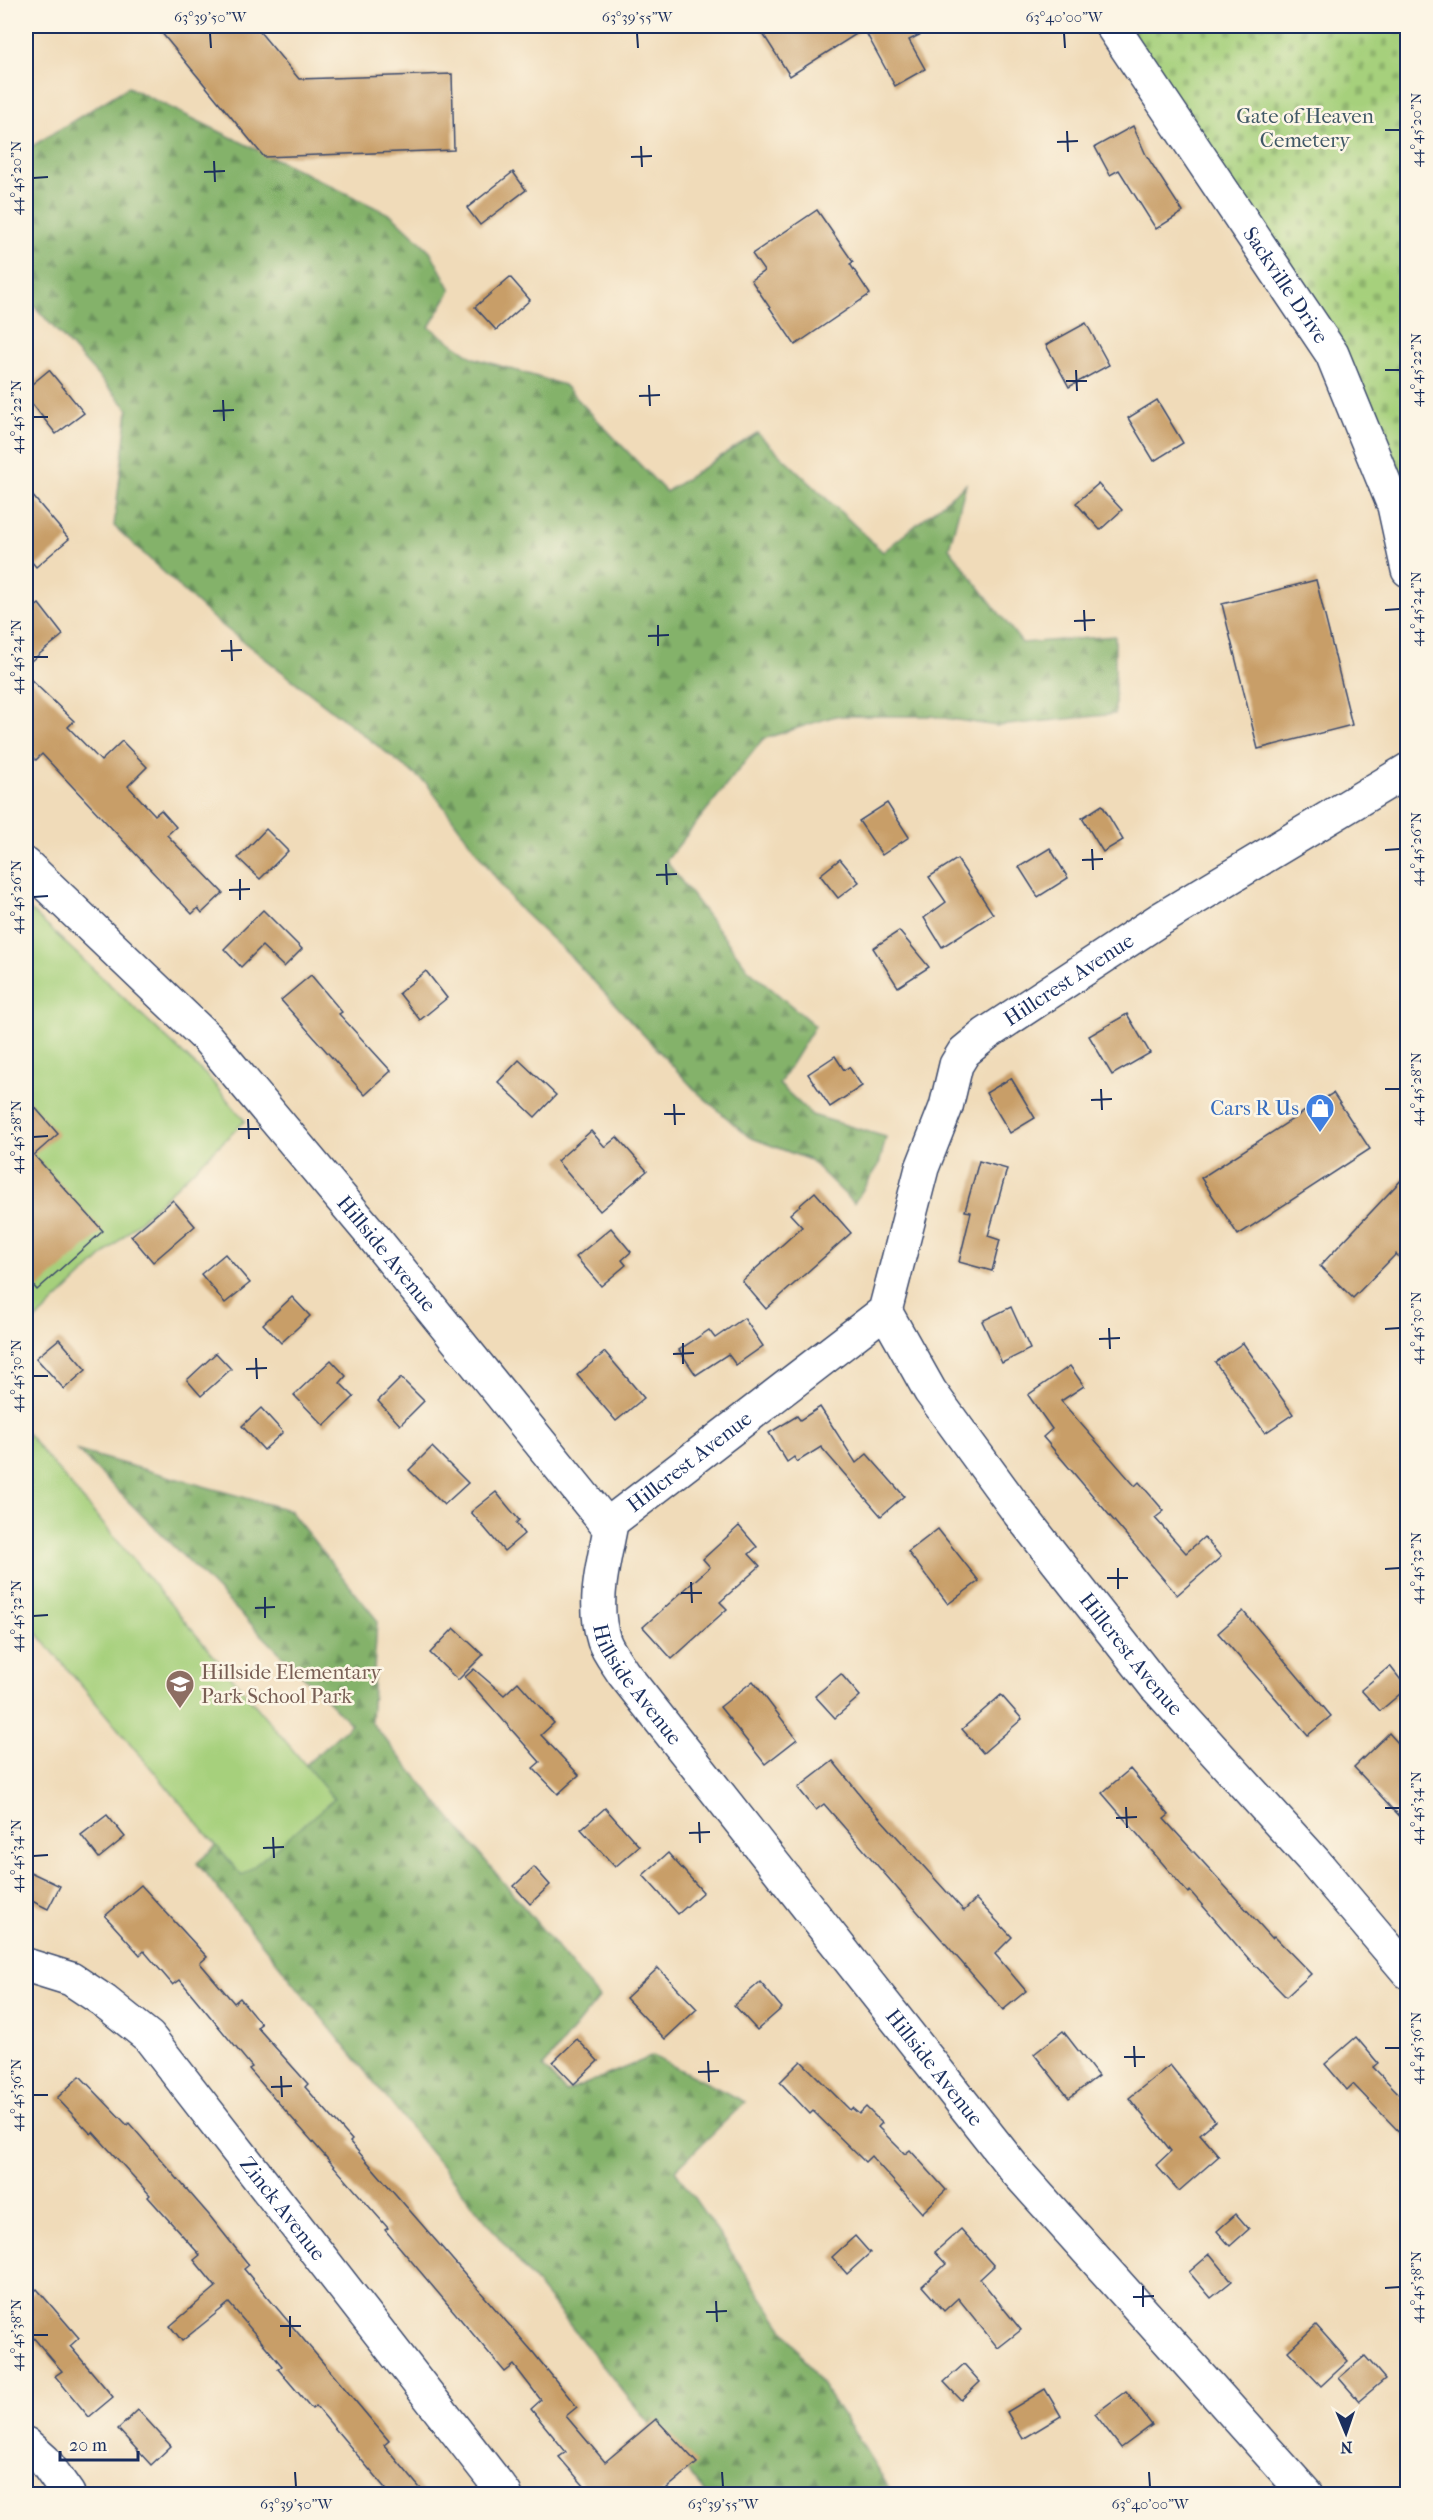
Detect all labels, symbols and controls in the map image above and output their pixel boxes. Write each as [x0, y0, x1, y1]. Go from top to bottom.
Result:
text: 63°39'50"W [174, 8, 247, 26]
text: 63°39'55"W [602, 8, 673, 26]
text: 63°40'00"W [1025, 8, 1104, 26]
text: 44°45'20"N [1407, 92, 1425, 167]
park label: Gate of Heaven Cemetery [1236, 104, 1374, 152]
text: 44°45'20"N [7, 140, 25, 215]
street label: Sackville Drive [1238, 222, 1333, 348]
text: 44°45'22"N [1407, 332, 1425, 407]
text: 44°45'22"N [7, 379, 25, 454]
text: 44°45'24"N [1407, 571, 1425, 647]
text: 44°45'24"N [7, 619, 25, 695]
text: 44°45'26"N [1407, 811, 1425, 886]
text: 44°45'26"N [7, 859, 25, 934]
street label: Hillcrest Avenue [999, 928, 1138, 1031]
text: 44°45'28"N [1407, 1051, 1425, 1126]
shop icon: Cars R Us [1304, 1092, 1336, 1134]
place label: Cars R Us [1210, 1096, 1299, 1120]
text: 44°45'28"N [7, 1099, 25, 1174]
street label: Hillside Avenue [332, 1191, 441, 1316]
text: 44°45'30"N [1407, 1291, 1425, 1365]
text: 44°45'30"N [7, 1339, 25, 1413]
street label: Hillcrest Avenue [622, 1406, 756, 1517]
text: 44°45'32"N [1407, 1531, 1425, 1604]
text: 44°45'32"N [7, 1579, 25, 1652]
street label: Hillcrest Avenue [1075, 1588, 1188, 1720]
street label: Hillside Avenue [588, 1621, 687, 1749]
place label: Hillside Elementary Park School Park [201, 1660, 382, 1708]
school or university icon: Hillside Elementary Park School Park [164, 1668, 196, 1710]
text: 44°45'34"N [1407, 1771, 1425, 1845]
text: 44°45'34"N [7, 1819, 25, 1893]
street label: Hillside Avenue [881, 2004, 988, 2131]
text: 44°45'36"N [1407, 2011, 1425, 2084]
text: 44°45'36"N [7, 2058, 25, 2131]
street label: Zinck Avenue [235, 2152, 331, 2265]
text: 44°45'38"N [1407, 2250, 1425, 2323]
text: 44°45'38"N [7, 2298, 25, 2371]
north arrow [1316, 2403, 1376, 2463]
scale bar [60, 2424, 138, 2462]
text: 20 m [69, 2435, 107, 2456]
text: N [1339, 2438, 1353, 2457]
text: 63°39'50"W [260, 2495, 333, 2513]
text: 63°39'55"W [688, 2495, 759, 2513]
text: 63°40'00"W [1111, 2495, 1190, 2513]

